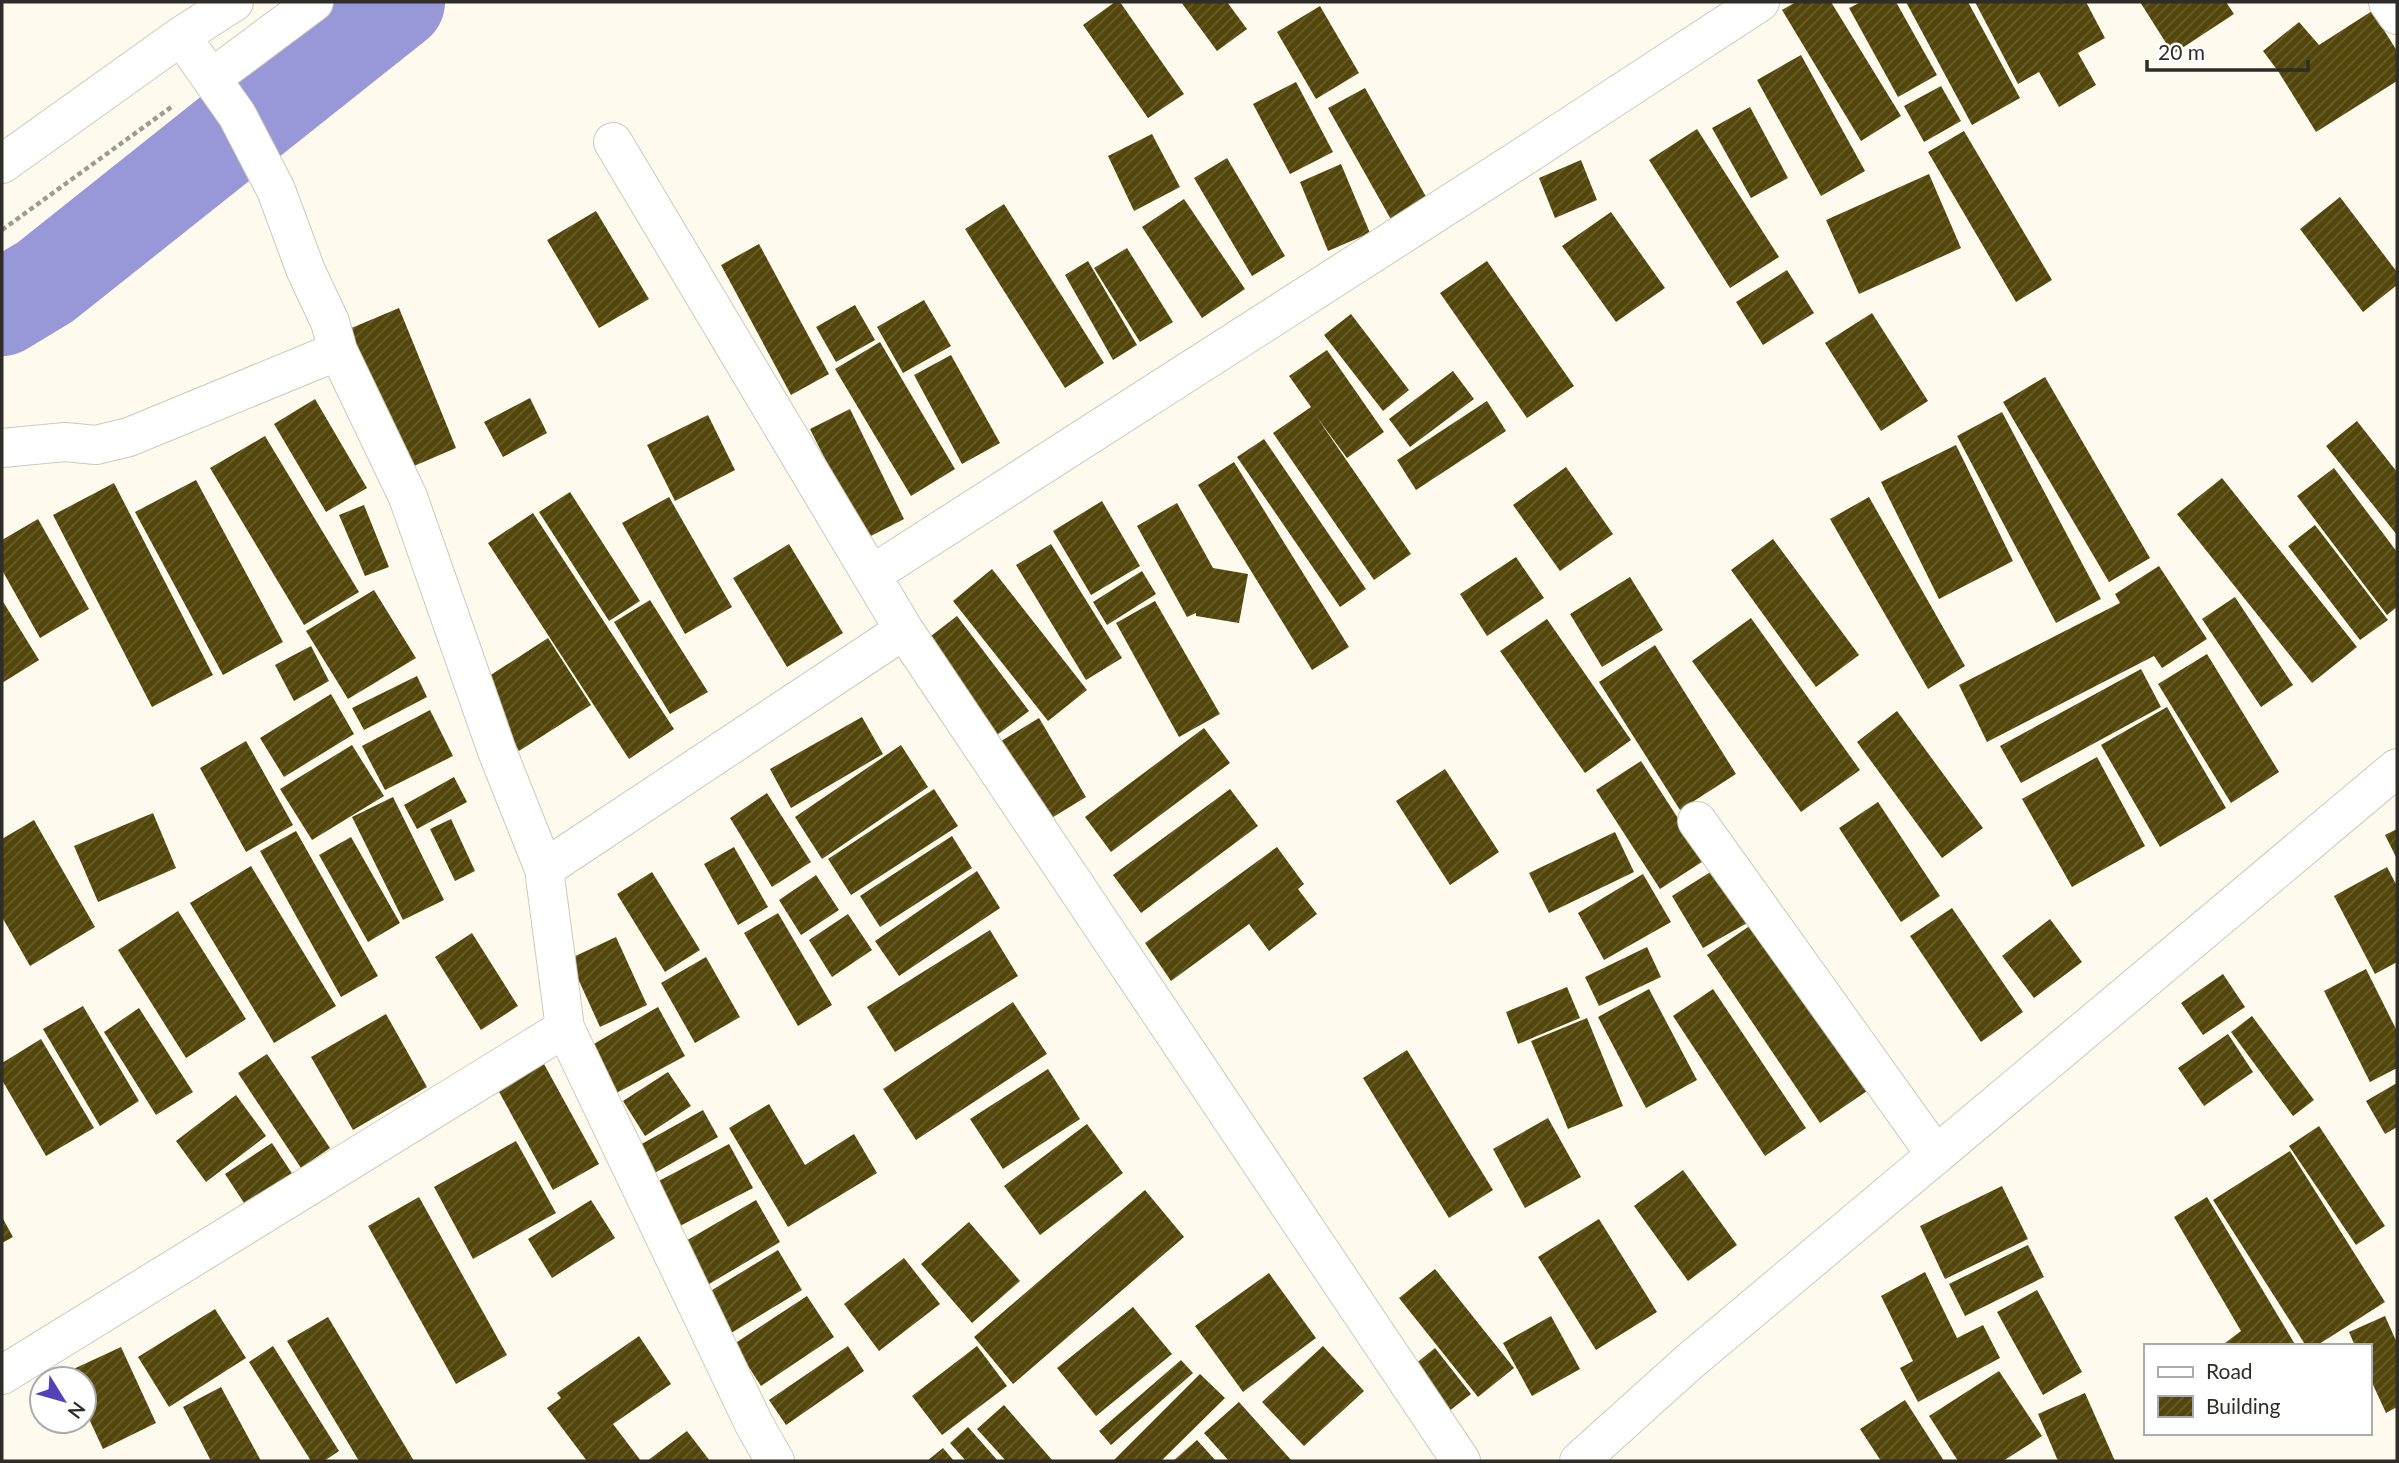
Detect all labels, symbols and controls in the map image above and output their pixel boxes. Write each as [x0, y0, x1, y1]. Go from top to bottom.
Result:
scale bar [2147, 28, 2308, 72]
text: 20 m [2158, 39, 2205, 64]
legend [2144, 1344, 2371, 1435]
text: Road [2206, 1358, 2253, 1383]
north arrow [28, 1365, 98, 1435]
text: Building [2206, 1393, 2281, 1418]
text: N [63, 1398, 91, 1423]

